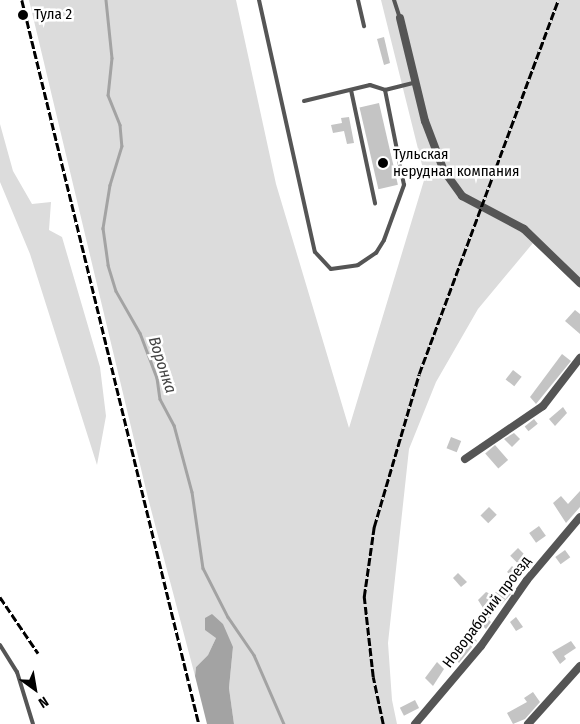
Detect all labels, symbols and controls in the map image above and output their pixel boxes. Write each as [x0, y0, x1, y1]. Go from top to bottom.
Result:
place label: Тула 2 [34, 6, 72, 24]
marker: Тула 2 [16, 8, 30, 22]
place label: Тульская нерудная компания [393, 145, 519, 180]
marker: Тульская нерудная компания [377, 157, 389, 169]
water label: Воронка [144, 334, 180, 396]
street label: Новорабочий проезд [439, 553, 535, 671]
north arrow [10, 664, 60, 714]
text: N [35, 693, 51, 712]

